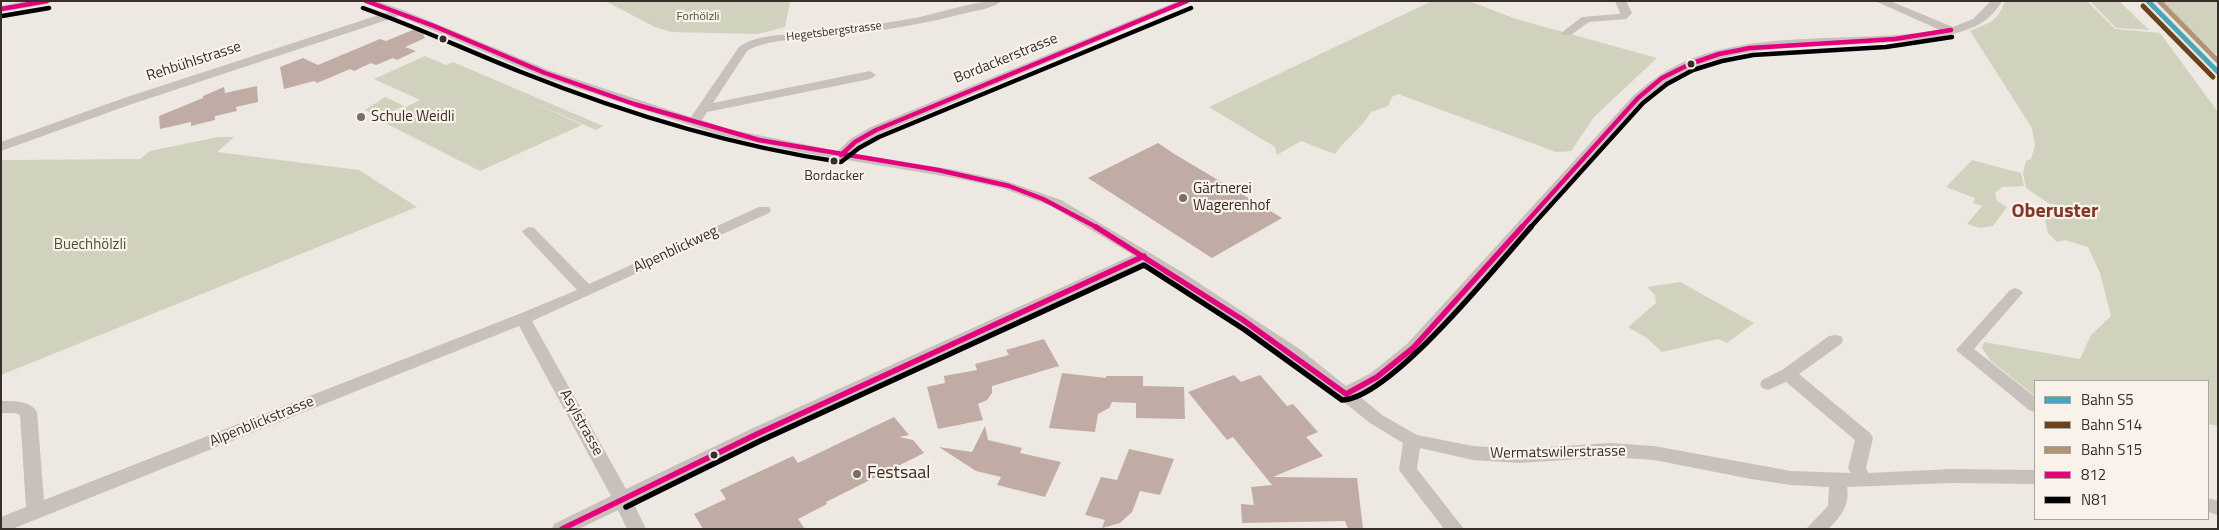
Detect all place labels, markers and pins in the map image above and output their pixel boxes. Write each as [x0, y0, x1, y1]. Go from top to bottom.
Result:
unlabelled marker [438, 34, 448, 44]
unlabelled marker [1686, 59, 1696, 69]
place label: Schule Weidli [371, 108, 455, 126]
marker: Schule Weidli [355, 111, 367, 123]
marker: Bordacker [829, 156, 839, 166]
place label: Bordacker [804, 169, 864, 185]
place label: Gärtnerei Wagerenhof [1193, 180, 1270, 215]
marker: Gärtnerei Wagerenhof [1177, 192, 1189, 204]
unlabelled marker [709, 450, 719, 460]
place label: Festsaal [867, 463, 930, 485]
marker: Festsaal [851, 468, 863, 480]

